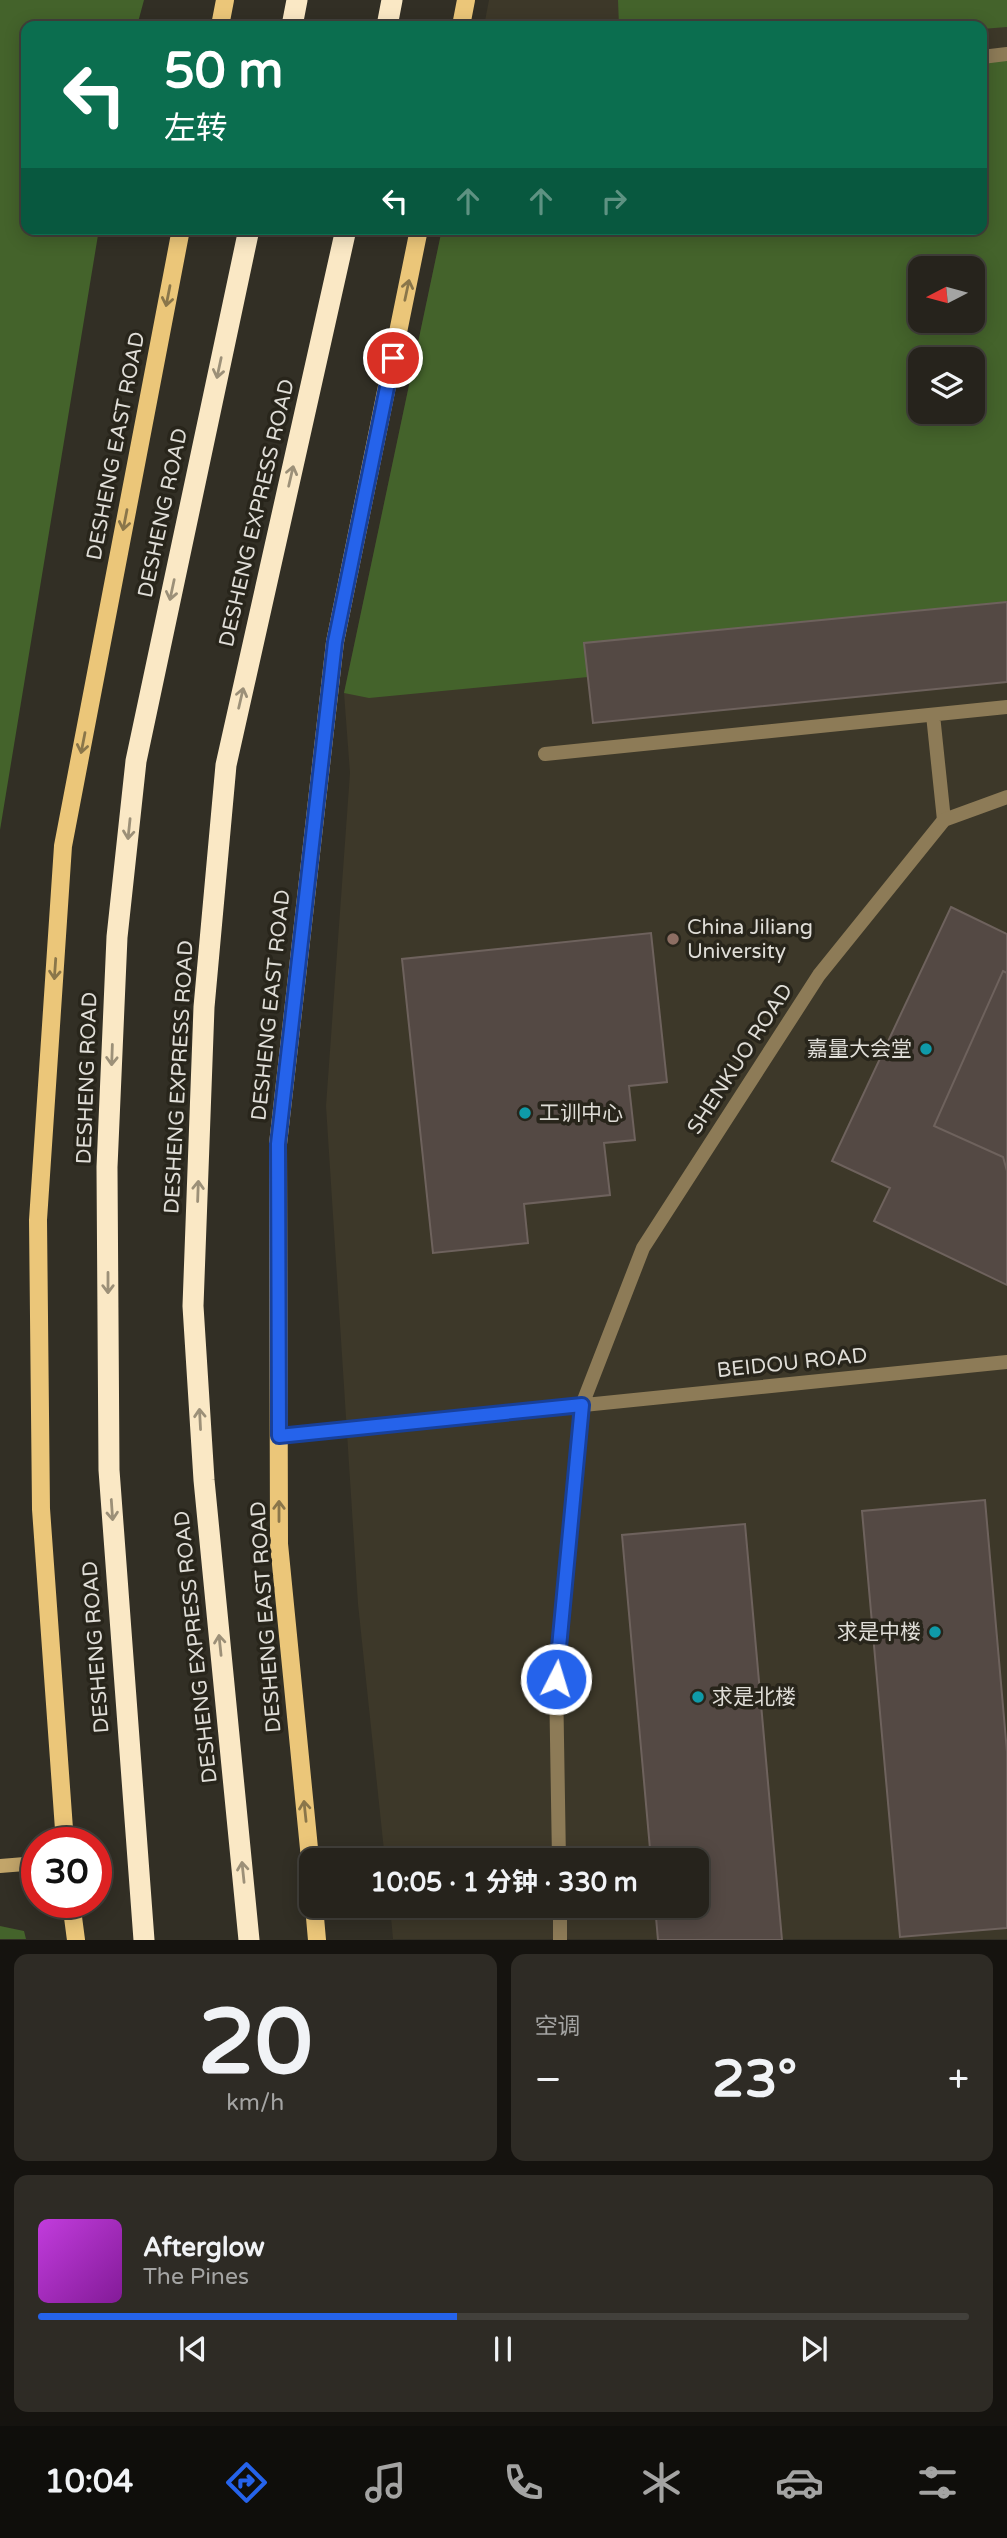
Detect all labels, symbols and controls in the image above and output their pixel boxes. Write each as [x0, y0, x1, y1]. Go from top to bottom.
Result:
text: 50 m [164, 42, 283, 101]
icon: left [49, 49, 140, 140]
text: 左转 [164, 110, 228, 148]
icon: left [376, 182, 414, 220]
icon: ahead [449, 182, 487, 220]
icon: ahead [522, 182, 560, 220]
icon: right [595, 182, 633, 220]
north arrow [908, 256, 985, 332]
map controls [908, 256, 985, 424]
one-way arrow [401, 279, 414, 302]
one-way arrow [161, 284, 174, 307]
pin [363, 328, 423, 388]
street label: DESHENG EAST ROAD [82, 330, 150, 562]
icon: arrive [374, 339, 412, 377]
button: layers [908, 347, 985, 424]
one-way arrow [212, 356, 226, 379]
street label: DESHENG EXPRESS ROAD [214, 377, 300, 649]
street label: DESHENG ROAD [133, 426, 193, 600]
one-way arrow [284, 465, 298, 488]
one-way arrow [118, 508, 132, 531]
one-way arrow [165, 578, 179, 601]
one-way arrow [235, 687, 248, 710]
one-way arrow [75, 731, 89, 754]
one-way arrow [122, 817, 135, 839]
street label: DESHENG EAST ROAD [246, 888, 296, 1122]
place label: China Jiliang University [687, 915, 813, 964]
marker: China Jiliang University [665, 931, 681, 947]
street label: DESHENG EXPRESS ROAD [159, 940, 199, 1214]
one-way arrow [48, 957, 61, 979]
street label: SHENKUO ROAD [682, 979, 798, 1139]
street label: DESHENG ROAD [71, 991, 103, 1165]
place label: 嘉量大会堂 [807, 1037, 912, 1062]
marker: 嘉量大会堂 [918, 1041, 934, 1057]
one-way arrow [105, 1044, 118, 1067]
place label: 工训中心 [539, 1101, 623, 1126]
marker: 工训中心 [517, 1105, 533, 1121]
one-way arrow [191, 1180, 204, 1203]
one-way arrow [101, 1271, 115, 1294]
street label: BEIDOU ROAD [715, 1343, 869, 1383]
one-way arrow [193, 1408, 206, 1430]
one-way arrow [105, 1498, 118, 1521]
street label: DESHENG EAST ROAD [245, 1500, 287, 1734]
one-way arrow [272, 1500, 286, 1523]
street label: DESHENG EXPRESS ROAD [169, 1509, 223, 1785]
street label: DESHENG ROAD [78, 1560, 114, 1734]
place label: 求是中楼 [837, 1620, 921, 1645]
marker: 求是中楼 [927, 1624, 943, 1640]
one-way arrow [213, 1634, 226, 1657]
position arrow [519, 1642, 593, 1716]
place label: 求是北楼 [712, 1685, 796, 1710]
marker: 求是北楼 [690, 1689, 706, 1705]
one-way arrow [298, 1800, 311, 1823]
speed limit sign: 30 [21, 1827, 112, 1918]
one-way arrow [236, 1861, 249, 1883]
text: 10:05 · 1 分钟 · 330 m [370, 1867, 638, 1898]
text: 20 [198, 1988, 312, 2098]
text: 空调 [535, 2013, 581, 2041]
text: 23° [712, 2048, 797, 2111]
text: − [535, 2057, 562, 2103]
text: + [948, 2057, 969, 2103]
text: km/h [226, 2089, 284, 2117]
text: Afterglow [143, 2232, 265, 2263]
text: The Pines [143, 2263, 249, 2291]
icon: previous [174, 2330, 212, 2368]
icon: pause [484, 2330, 522, 2368]
icon: next [795, 2330, 833, 2368]
icon: directions [222, 2458, 271, 2507]
icon: music [361, 2458, 410, 2507]
icon: phone [499, 2458, 548, 2507]
icon: climate [637, 2458, 686, 2507]
icon: car [775, 2458, 824, 2507]
icon: filters [913, 2458, 962, 2507]
text: 10:04 [45, 2463, 133, 2501]

